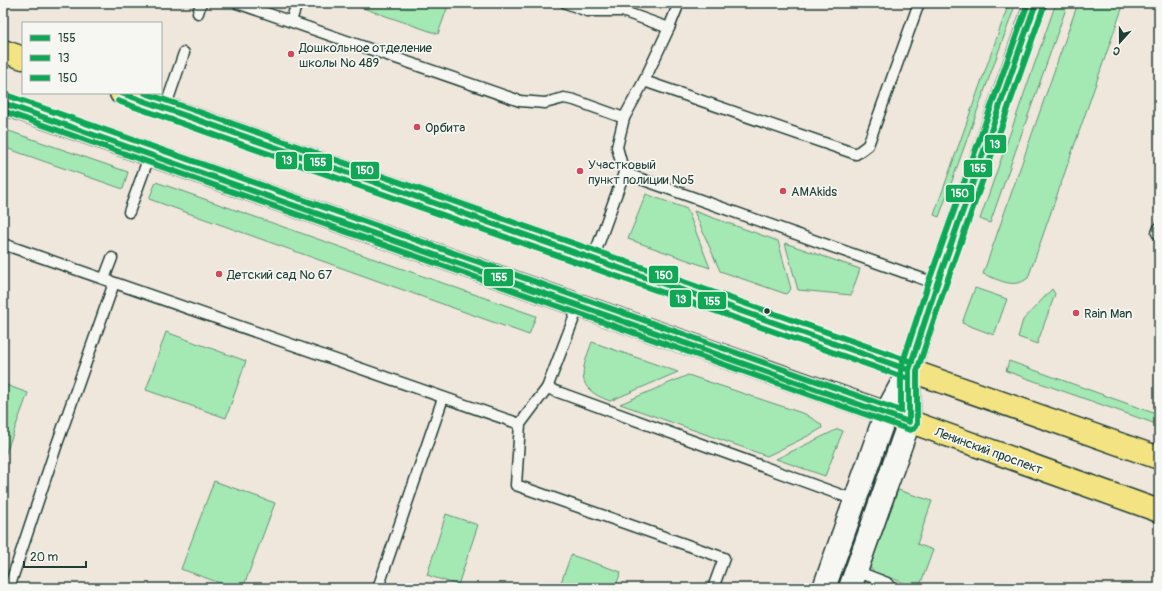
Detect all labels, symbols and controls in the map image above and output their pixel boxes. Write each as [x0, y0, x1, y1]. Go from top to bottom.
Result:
legend [22, 22, 162, 94]
north arrow [1100, 22, 1140, 62]
text: 155 [58, 31, 76, 46]
place label: Дошкольное отделение школы № 489 [298, 40, 432, 71]
text: С [1111, 44, 1122, 58]
marker: Дошкольное отделение школы № 489 [286, 49, 296, 59]
text: 13 [58, 51, 70, 66]
text: 150 [58, 71, 77, 86]
place label: Орбита [425, 120, 465, 136]
marker: Орбита [412, 122, 422, 132]
line badge: 13 [984, 134, 1007, 154]
text: 13 [990, 138, 1000, 151]
line badge: 13 [275, 151, 298, 170]
line badge: 155 [303, 153, 333, 172]
text: 13 [282, 154, 292, 167]
text: 155 [310, 156, 326, 169]
place label: Участковый пункт полиции №5 [588, 157, 694, 188]
line badge: 155 [963, 159, 993, 178]
line badge: 150 [350, 161, 380, 180]
text: 155 [970, 162, 986, 175]
text: 150 [356, 164, 374, 177]
marker: Участковый пункт полиции №5 [575, 166, 585, 176]
place label: AMAkids [791, 184, 837, 200]
line badge: 150 [945, 184, 975, 203]
marker: AMAkids [778, 186, 788, 196]
text: 150 [951, 187, 969, 200]
line badge: 150 [648, 265, 679, 284]
place label: Детский сад № 67 [226, 267, 332, 283]
line badge: 155 [483, 268, 514, 287]
marker: Детский сад № 67 [214, 269, 224, 279]
text: 150 [655, 269, 673, 282]
text: 155 [491, 271, 507, 284]
line badge: 13 [669, 289, 692, 308]
line badge: 155 [697, 291, 727, 310]
text: 13 [676, 293, 686, 306]
text: 155 [704, 295, 720, 308]
unlabelled marker [762, 306, 772, 316]
place label: Rain Man [1084, 306, 1132, 322]
marker: Rain Man [1071, 308, 1081, 318]
street label: Ленинский проспект [932, 424, 1045, 478]
scale bar [24, 543, 86, 569]
text: 20 m [30, 550, 59, 565]

